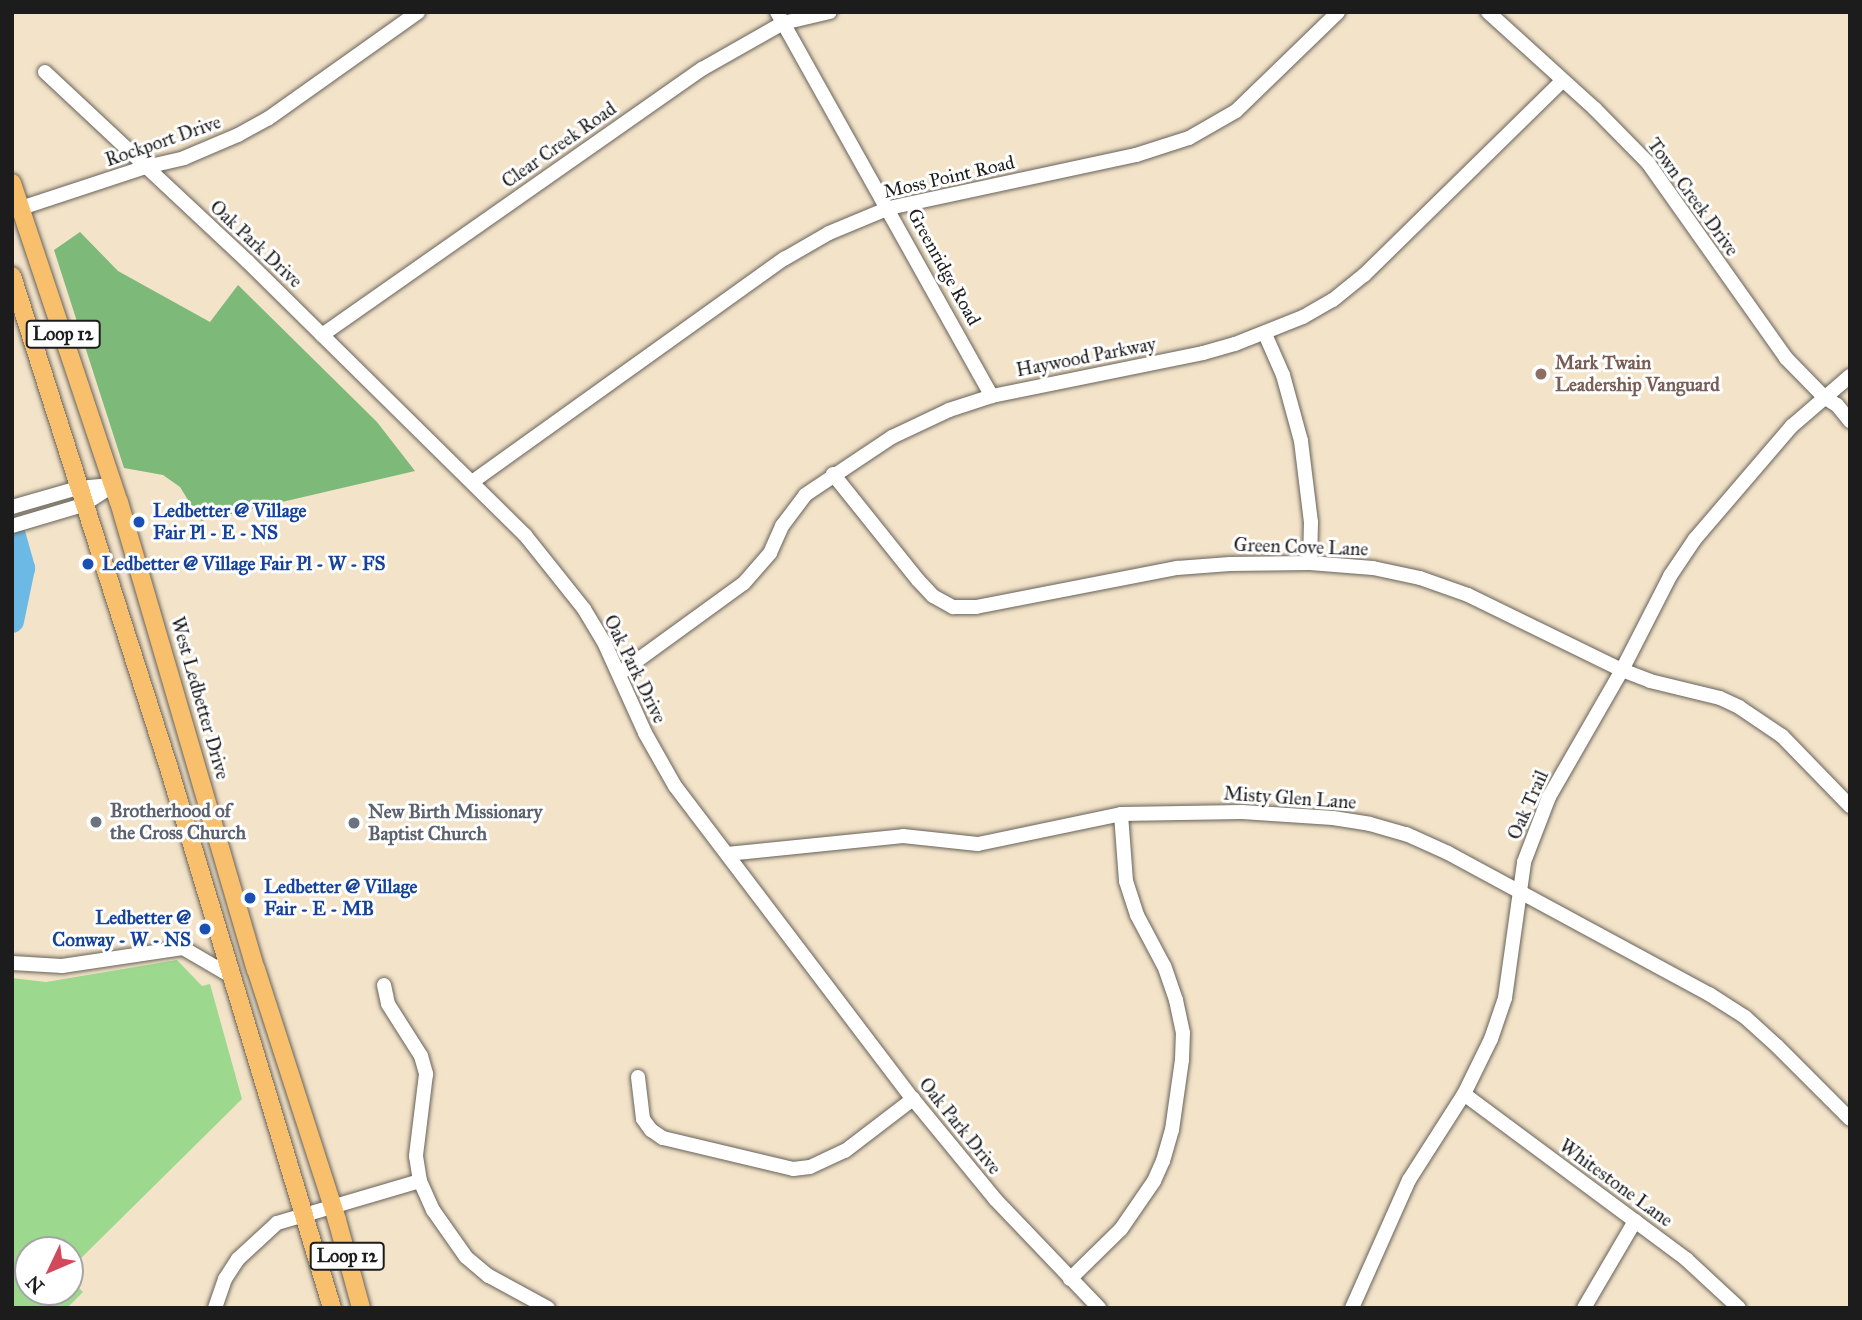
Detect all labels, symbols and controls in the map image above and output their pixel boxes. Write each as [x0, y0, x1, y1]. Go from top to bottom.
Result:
street label: Clear Creek Road [497, 97, 621, 193]
street label: Rockport Drive [102, 111, 224, 171]
street label: Town Creek Drive [1643, 133, 1743, 261]
street label: Moss Point Road [881, 151, 1017, 203]
street label: Oak Park Drive [205, 195, 307, 293]
street label: Greenridge Road [902, 205, 986, 329]
road number: Loop 12 [24, 320, 102, 348]
street label: Haywood Parkway [1014, 332, 1158, 382]
place label: Mark Twain Leadership Vanguard [1555, 352, 1720, 396]
marker: Mark Twain Leadership Vanguard [1533, 366, 1549, 382]
place label: Ledbetter @ Village Fair Pl - E - NS [153, 500, 306, 544]
marker: Ledbetter @ Village Fair Pl - E - NS [131, 514, 147, 530]
street label: Green Cove Lane [1233, 533, 1369, 561]
place label: Ledbetter @ Village Fair Pl - W - FS [102, 553, 385, 575]
marker: Ledbetter @ Village Fair Pl - W - FS [80, 556, 96, 572]
street label: Oak Park Drive [599, 611, 671, 727]
street label: West Ledbetter Drive [166, 614, 234, 782]
street label: Oak Trail [1503, 767, 1553, 843]
street label: Misty Glen Lane [1223, 782, 1357, 814]
place label: Brotherhood of the Cross Church [110, 800, 246, 844]
place label: New Birth Missionary Baptist Church [368, 801, 542, 845]
marker: Brotherhood of the Cross Church [88, 814, 104, 830]
marker: New Birth Missionary Baptist Church [346, 815, 362, 831]
place label: Ledbetter @ Village Fair - E - MB [264, 876, 417, 920]
marker: Ledbetter @ Village Fair - E - MB [242, 890, 258, 906]
place label: Ledbetter @ Conway - W - NS [52, 907, 191, 951]
marker: Ledbetter @ Conway - W - NS [197, 921, 213, 937]
street label: Oak Park Drive [914, 1073, 1006, 1179]
street label: Whitestone Lane [1555, 1134, 1677, 1232]
north arrow [14, 1236, 84, 1306]
road number: Loop 12 [308, 1241, 386, 1270]
text: N [21, 1271, 49, 1298]

